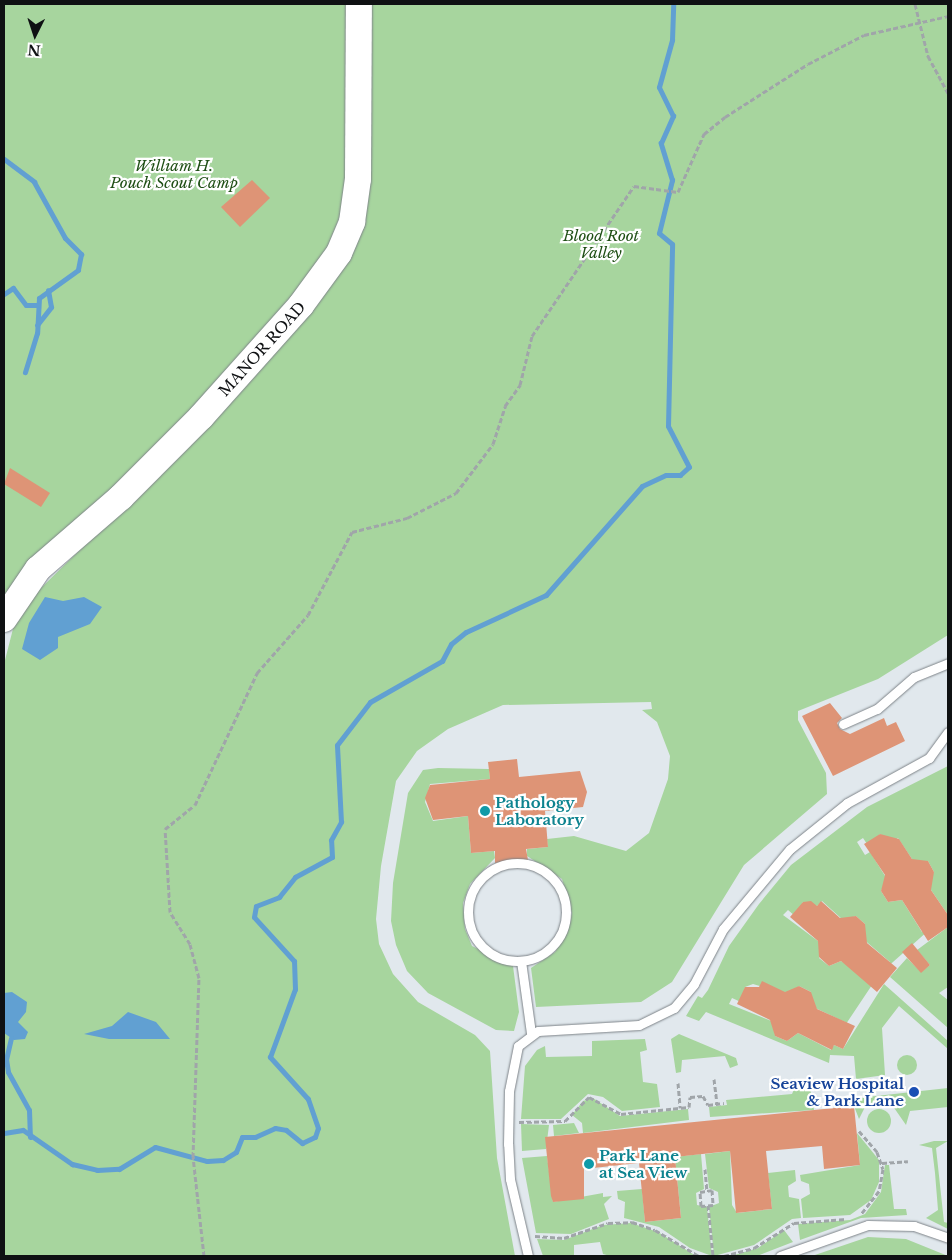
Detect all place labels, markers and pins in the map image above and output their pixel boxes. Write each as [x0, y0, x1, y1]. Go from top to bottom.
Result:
place label: Pathology Laboratory [495, 793, 584, 828]
marker: Pathology Laboratory [479, 805, 491, 817]
place label: Seaview Hospital & Park Lane [770, 1074, 904, 1109]
marker: Seaview Hospital & Park Lane [908, 1086, 920, 1098]
place label: Park Lane at Sea View [599, 1146, 688, 1181]
marker: Park Lane at Sea View [583, 1158, 595, 1170]

